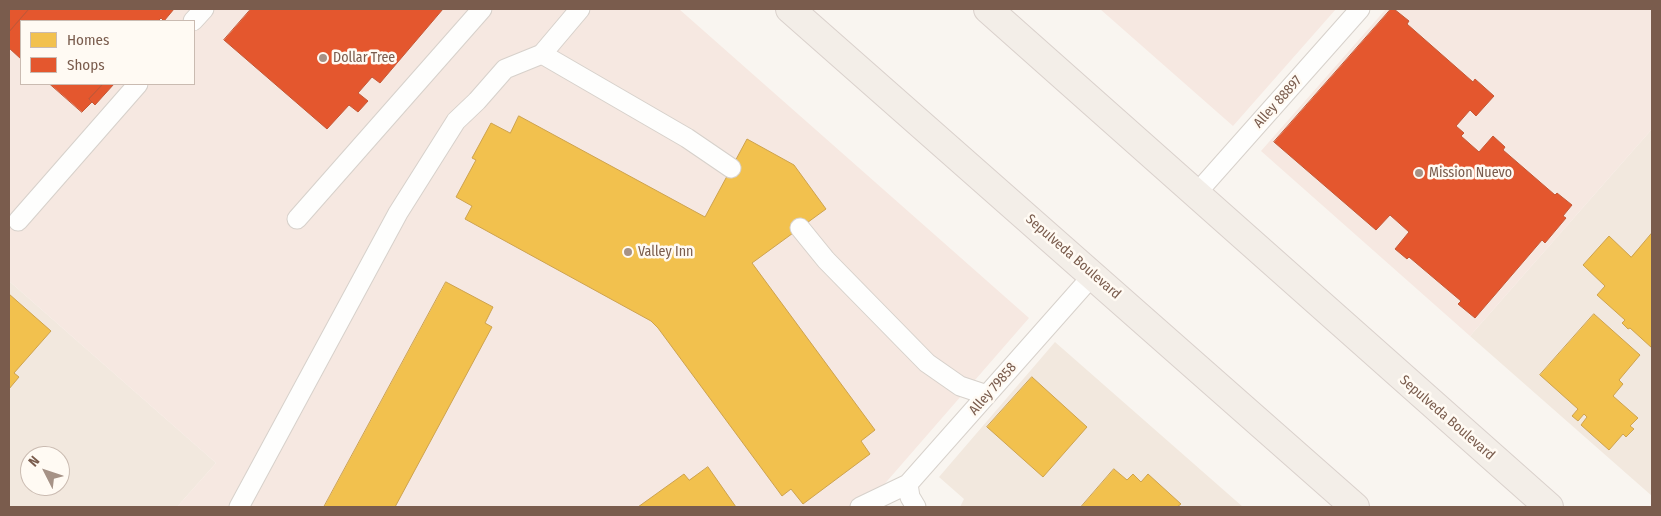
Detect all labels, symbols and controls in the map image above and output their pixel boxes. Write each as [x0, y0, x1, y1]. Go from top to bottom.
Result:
legend [20, 20, 195, 85]
text: Homes [67, 31, 109, 49]
place label: Dollar Tree [333, 50, 395, 66]
marker: Dollar Tree [317, 52, 329, 64]
text: Shops [67, 56, 105, 74]
street label: Alley 88897 [1250, 73, 1306, 131]
place label: Mission Nuevo [1429, 165, 1512, 181]
marker: Mission Nuevo [1413, 167, 1425, 179]
street label: Sepulveda Boulevard [1022, 211, 1124, 303]
place label: Valley Inn [638, 244, 693, 260]
marker: Valley Inn [622, 246, 634, 258]
street label: Alley 79858 [966, 359, 1020, 419]
street label: Sepulveda Boulevard [1396, 372, 1498, 464]
north arrow [20, 446, 70, 496]
text: N [25, 453, 43, 470]

